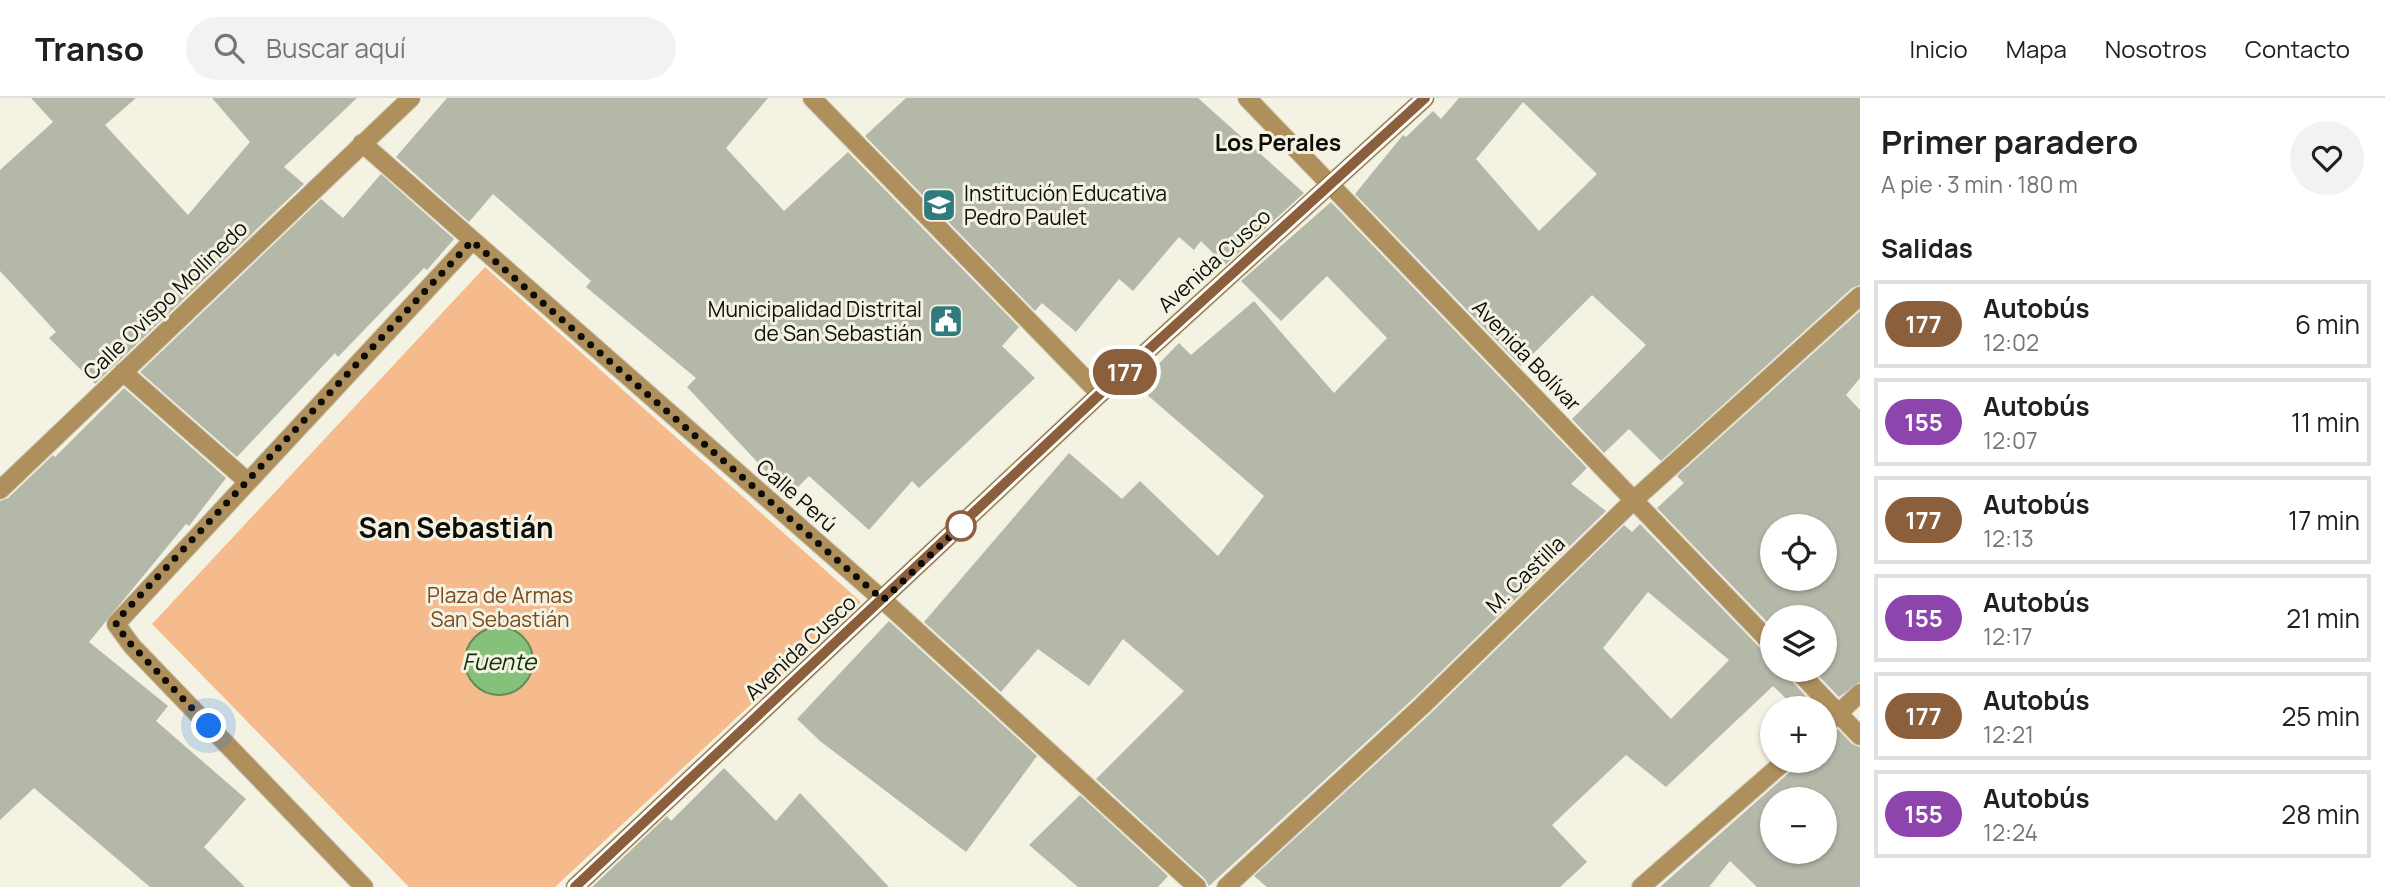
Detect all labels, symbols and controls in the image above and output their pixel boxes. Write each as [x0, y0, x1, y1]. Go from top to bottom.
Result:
search box [186, 17, 676, 80]
text: Transo [35, 26, 144, 71]
icon: search [210, 29, 248, 67]
text: Buscar aquí [266, 30, 406, 66]
text: Inicio [1910, 32, 1968, 65]
text: Mapa [2006, 32, 2067, 65]
text: Nosotros [2105, 32, 2207, 65]
text: Contacto [2245, 32, 2350, 65]
text: Primer paradero [1881, 119, 2138, 164]
button: heart [2290, 121, 2364, 195]
district label: Los Perales [1215, 126, 1341, 158]
text: A pie · 3 min · 180 m [1881, 168, 2078, 200]
place label: Institución Educativa Pedro Paulet [964, 179, 1167, 231]
school or university icon: Institución Educativa Pedro Paulet [920, 186, 958, 224]
street label: Avenida Cusco [1152, 202, 1276, 318]
street label: Calle Ovispo Mollinedo [77, 214, 253, 386]
text: Salidas [1881, 230, 1973, 266]
text: Autobús [1983, 290, 2090, 326]
street label: Avenida Bolívar [1467, 293, 1588, 417]
place label: Municipalidad Distrital de San Sebastián [708, 295, 922, 347]
public building icon: Municipalidad Distrital de San Sebastián [927, 302, 965, 340]
text: 6 min [2295, 306, 2360, 342]
text: 177 [1905, 307, 1942, 340]
text: 12:02 [1983, 326, 2039, 358]
line badge: 177 [1085, 349, 1165, 395]
text: 177 [1107, 355, 1143, 388]
text: Autobús [1983, 388, 2090, 424]
text: 11 min [2291, 404, 2360, 440]
text: 155 [1904, 405, 1943, 438]
text: 12:07 [1983, 424, 2038, 456]
street label: Calle Perú [751, 452, 843, 538]
text: Autobús [1983, 486, 2090, 522]
text: 17 min [2288, 502, 2360, 538]
text: 177 [1905, 503, 1942, 536]
district label: San Sebastián [358, 508, 554, 546]
unlabelled marker [946, 511, 976, 541]
map controls [1760, 514, 1837, 864]
button: locate [1760, 514, 1837, 591]
text: 12:13 [1983, 522, 2034, 554]
street label: M. Castilla [1479, 529, 1571, 619]
park label: Plaza de Armas San Sebastián [427, 581, 573, 633]
text: Autobús [1983, 584, 2090, 620]
street label: Avenida Cusco [738, 588, 862, 706]
text: 21 min [2286, 600, 2360, 636]
text: 155 [1904, 601, 1943, 634]
button: layers [1760, 605, 1837, 682]
text: 12:17 [1983, 620, 2032, 652]
water label: Fuente [462, 645, 538, 677]
text: Autobús [1983, 682, 2090, 718]
button: + [1760, 696, 1837, 773]
text: 25 min [2281, 698, 2360, 734]
text: 177 [1905, 699, 1942, 732]
your location [191, 708, 226, 743]
text: 12:21 [1983, 718, 2034, 750]
text: Autobús [1983, 780, 2090, 816]
button: − [1760, 787, 1837, 864]
text: 28 min [2281, 796, 2360, 832]
text: 155 [1904, 797, 1943, 830]
text: 12:24 [1983, 816, 2038, 848]

